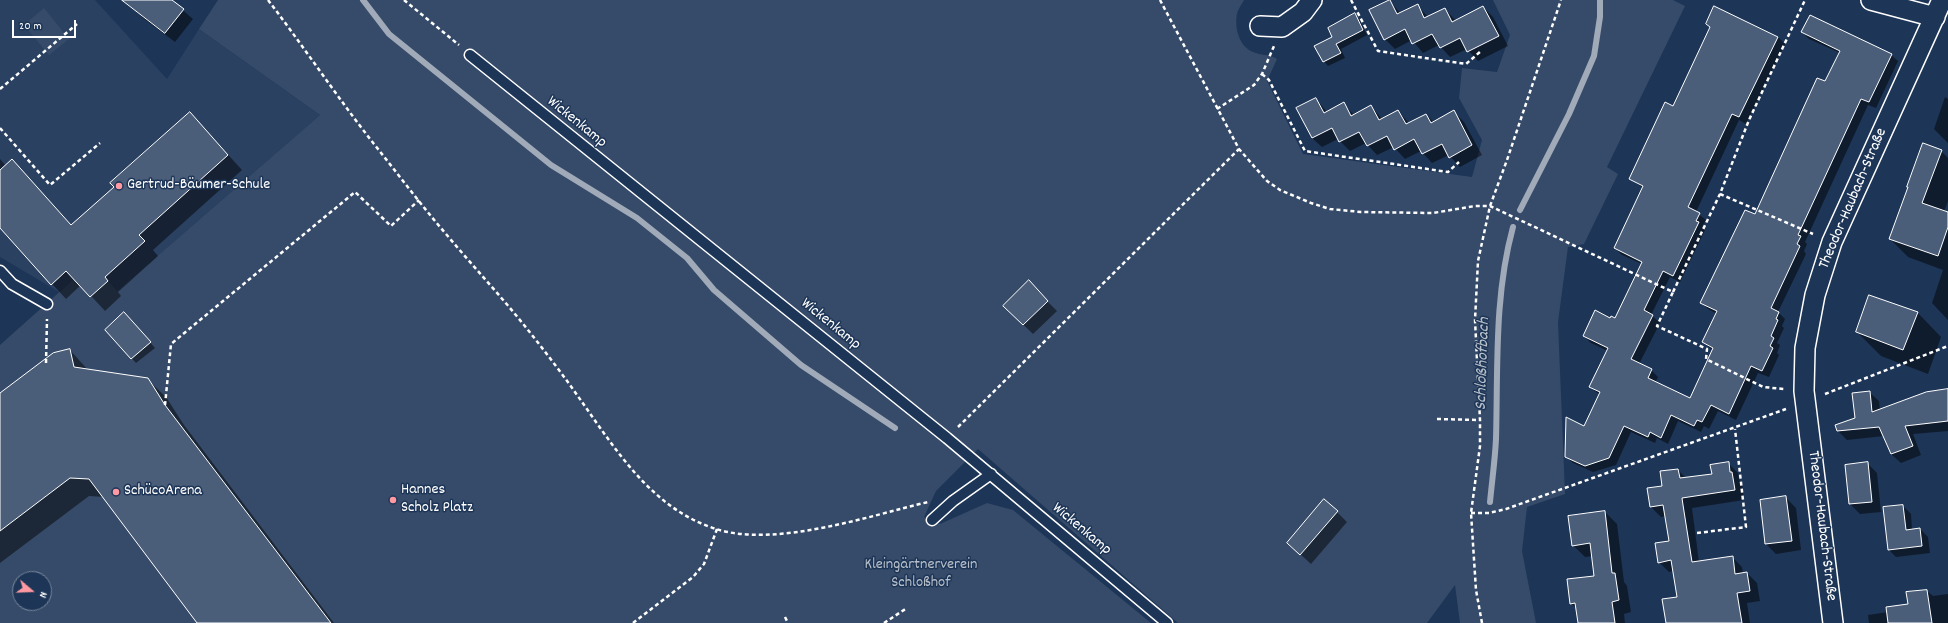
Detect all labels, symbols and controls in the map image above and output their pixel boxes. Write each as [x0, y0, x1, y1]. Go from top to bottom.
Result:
scale bar [14, 12, 78, 38]
text: 20 m [19, 18, 42, 35]
street label: Wickenkamp [542, 93, 610, 153]
street label: Theodor-Haubach-Straße [1816, 126, 1892, 272]
place label: Gertrud-Bäumer-Schule [127, 176, 270, 196]
marker: Gertrud-Bäumer-Schule [114, 181, 124, 191]
street label: Wickenkamp [796, 295, 864, 355]
water label: Schloßhofbach [1472, 317, 1496, 411]
street label: Theodor-Haubach-Straße [1802, 450, 1840, 602]
place label: Hannes Scholz Platz [401, 481, 473, 519]
place label: SchücoArena [124, 482, 202, 502]
marker: SchücoArena [111, 487, 121, 497]
marker: Hannes Scholz Platz [388, 495, 398, 505]
street label: Wickenkamp [1047, 500, 1115, 560]
park label: Kleingärtnerverein Schloßhof [865, 556, 977, 594]
north arrow [12, 571, 52, 611]
text: N [34, 589, 51, 600]

